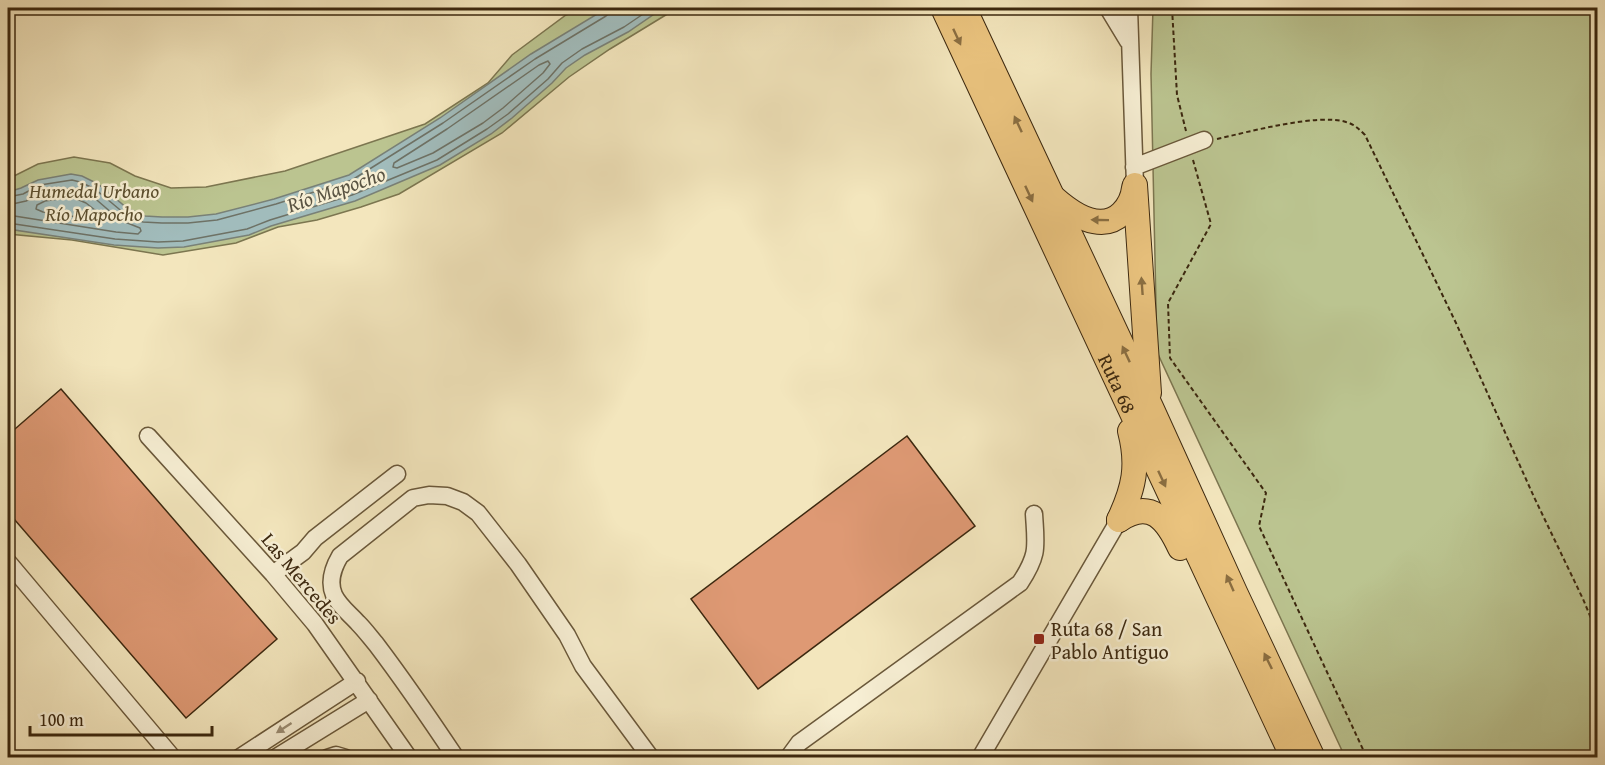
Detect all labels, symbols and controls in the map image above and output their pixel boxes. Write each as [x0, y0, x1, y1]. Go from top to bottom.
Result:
one-way arrow [952, 29, 961, 46]
one-way arrow [1014, 115, 1023, 132]
water label: Río Mapocho [282, 158, 389, 221]
park label: Humedal Urbano Río Mapocho [28, 176, 159, 228]
one-way arrow [1025, 185, 1034, 202]
one-way arrow [1090, 215, 1109, 225]
one-way arrow [1137, 277, 1147, 296]
one-way arrow [1121, 346, 1130, 363]
street label: Ruta 68 [1092, 349, 1144, 418]
one-way arrow [1158, 470, 1167, 487]
street label: Las Mercedes [255, 526, 349, 630]
one-way arrow [1225, 573, 1235, 591]
place label: Ruta 68 / San Pablo Antiguo [1051, 614, 1169, 666]
marker: Ruta 68 / San Pablo Antiguo [1032, 632, 1046, 646]
one-way arrow [1263, 653, 1272, 670]
scale bar [30, 699, 212, 737]
text: 100 m [39, 706, 84, 733]
one-way arrow [276, 722, 292, 733]

